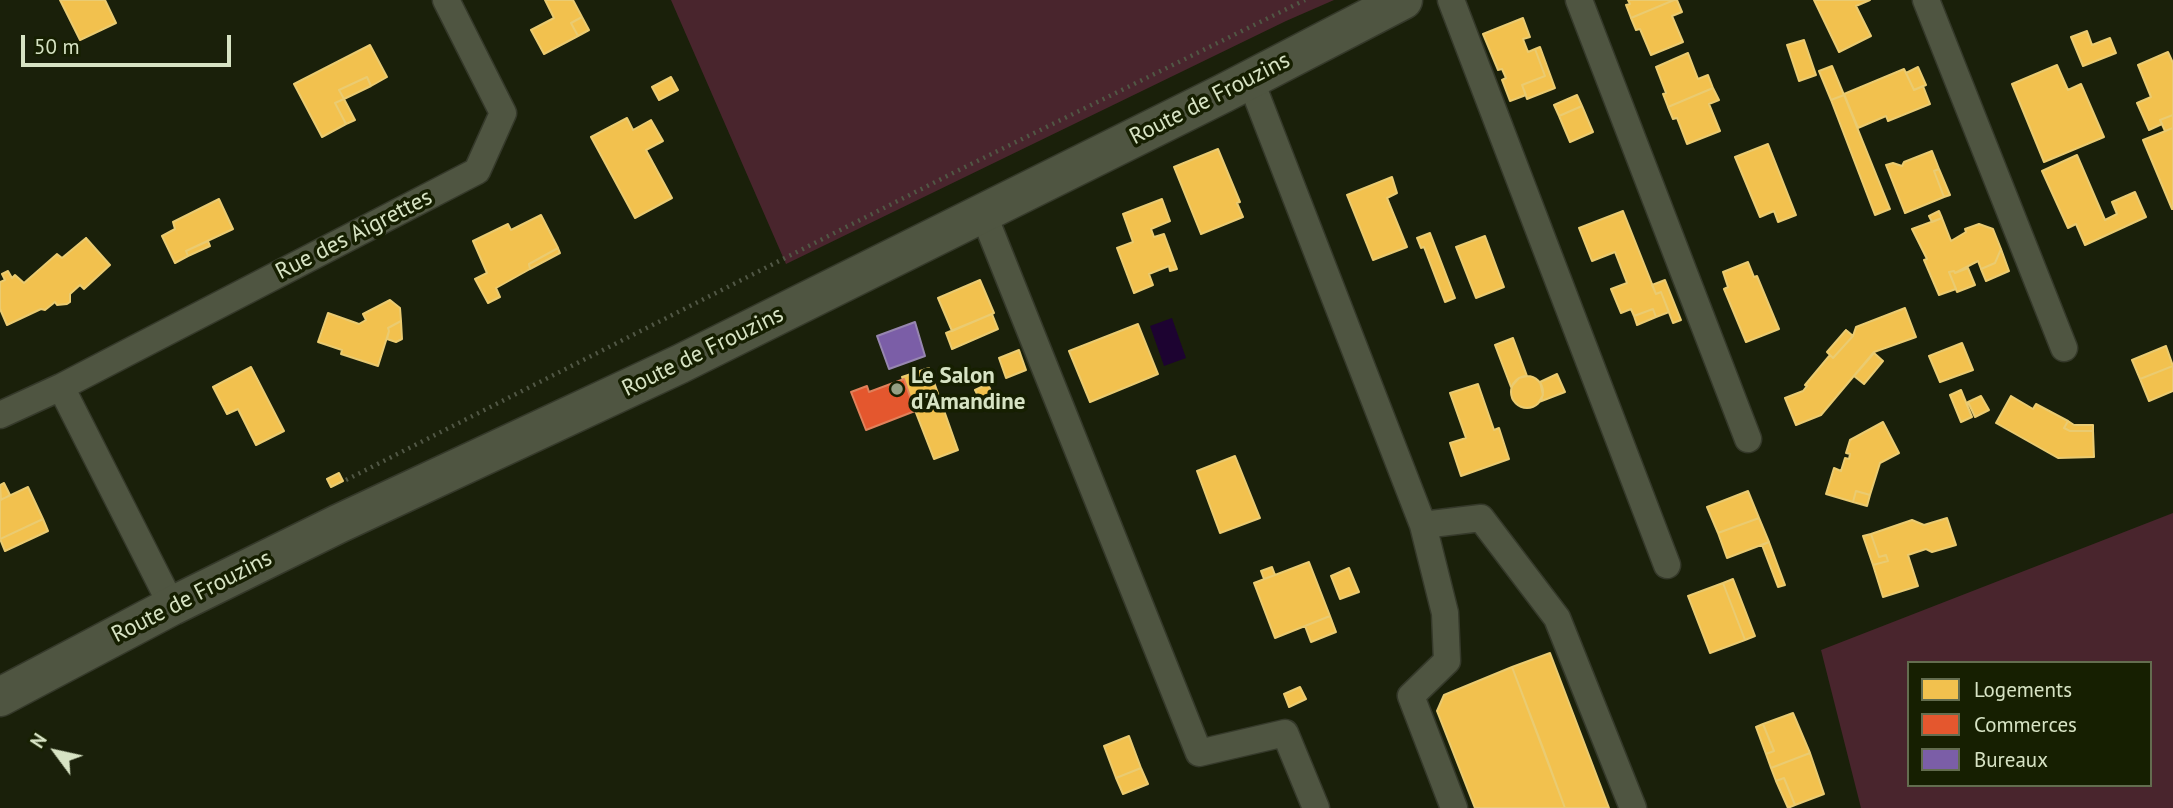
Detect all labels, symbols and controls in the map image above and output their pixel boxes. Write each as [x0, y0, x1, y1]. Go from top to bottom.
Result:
scale bar [24, 21, 234, 65]
text: 50 m [34, 33, 80, 60]
street label: Route de Frouzins [1125, 47, 1295, 151]
street label: Rue des Aigrettes [271, 184, 437, 286]
street label: Route de Frouzins [618, 301, 788, 403]
place label: Le Salon d'Amandine [911, 362, 1025, 416]
marker: Le Salon d'Amandine [889, 381, 905, 397]
street label: Route de Frouzins [107, 545, 277, 649]
legend [1907, 661, 2152, 787]
text: Logements [1974, 676, 2072, 703]
text: Commerces [1974, 711, 2077, 738]
north arrow [21, 717, 91, 787]
text: N [25, 729, 52, 752]
text: Bureaux [1974, 746, 2048, 773]

